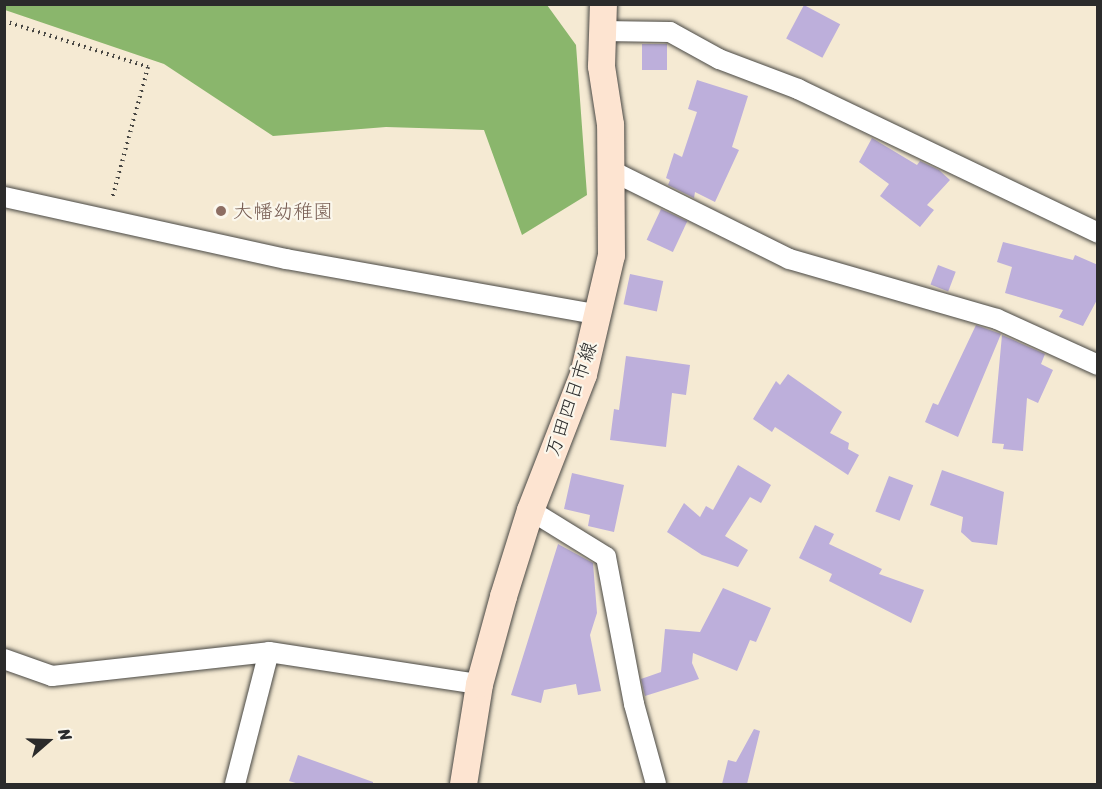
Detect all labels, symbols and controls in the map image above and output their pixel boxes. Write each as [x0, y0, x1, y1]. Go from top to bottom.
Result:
place label: 大幡幼稚園 [233, 199, 333, 223]
marker: 大幡幼稚園 [214, 204, 228, 218]
street label: 万田四日市線 [540, 338, 602, 460]
north arrow [18, 711, 78, 771]
text: N [50, 725, 81, 745]

